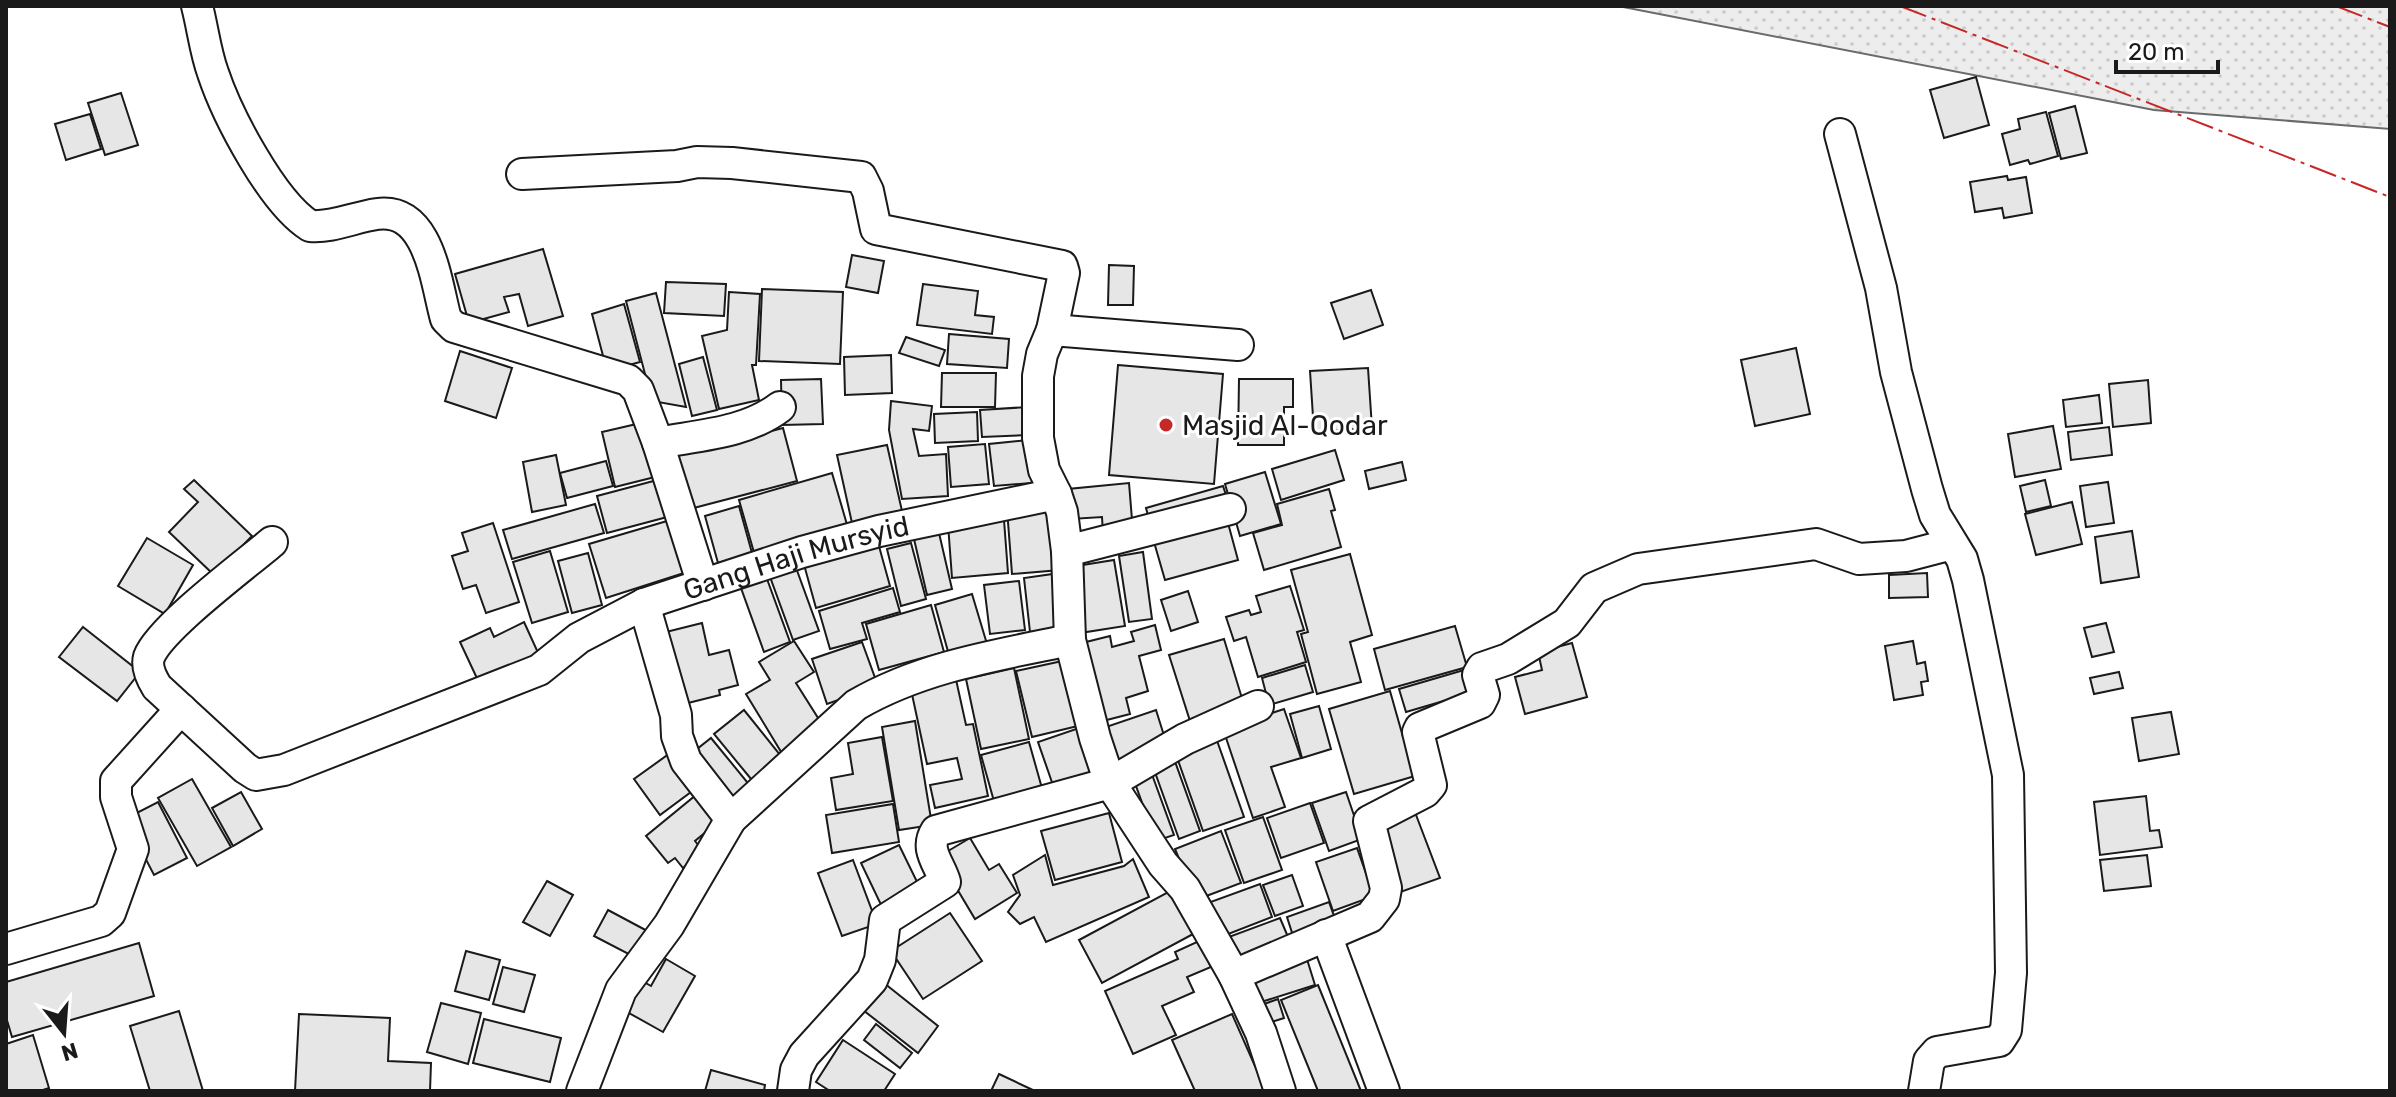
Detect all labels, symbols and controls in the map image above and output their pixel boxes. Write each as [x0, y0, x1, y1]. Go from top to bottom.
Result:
scale bar [2116, 24, 2218, 74]
text: 20 m [2128, 38, 2185, 66]
place label: Masjid Al-Qodar [1182, 409, 1388, 442]
marker: Masjid Al-Qodar [1157, 416, 1175, 434]
street label: Gang Haji Mursyid [679, 509, 912, 607]
north arrow [24, 993, 104, 1073]
text: N [58, 1036, 81, 1067]

